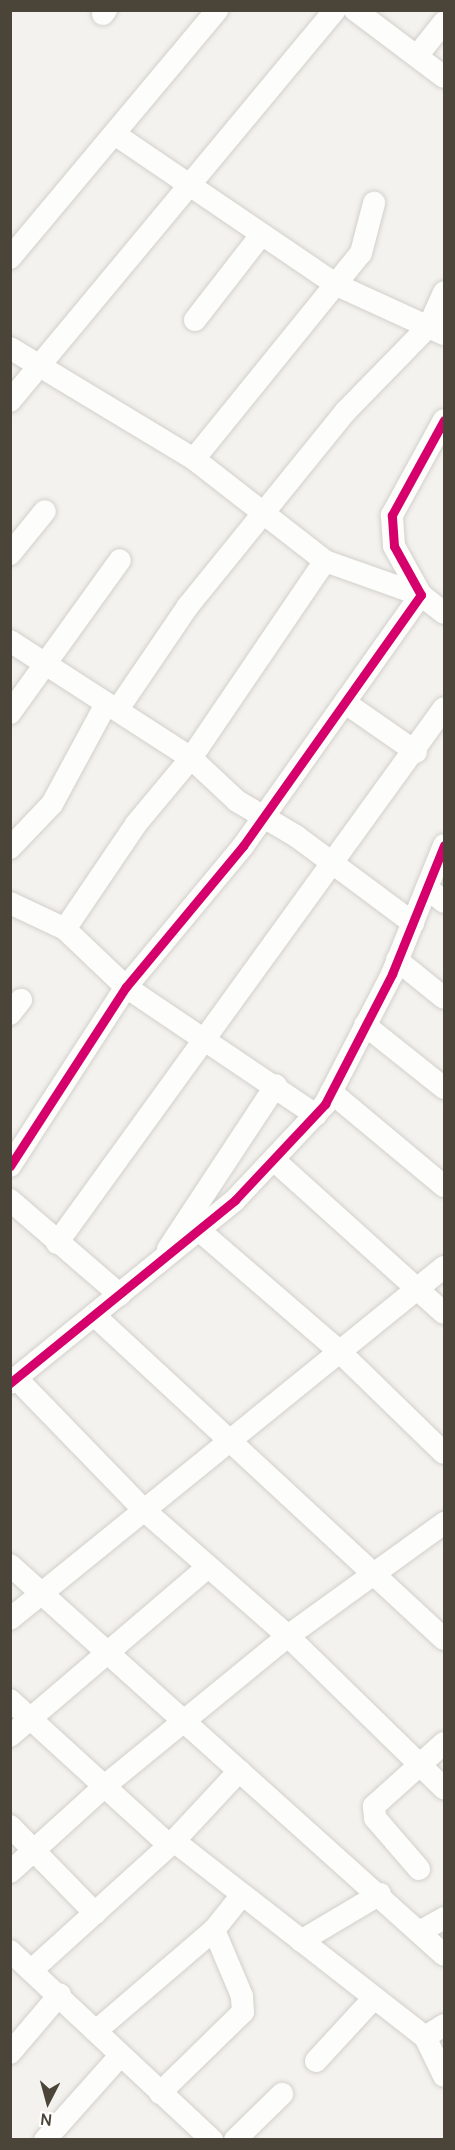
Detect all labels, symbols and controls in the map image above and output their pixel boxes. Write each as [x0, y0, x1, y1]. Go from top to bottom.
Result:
north arrow [18, 2072, 78, 2132]
text: N [39, 2108, 53, 2131]

